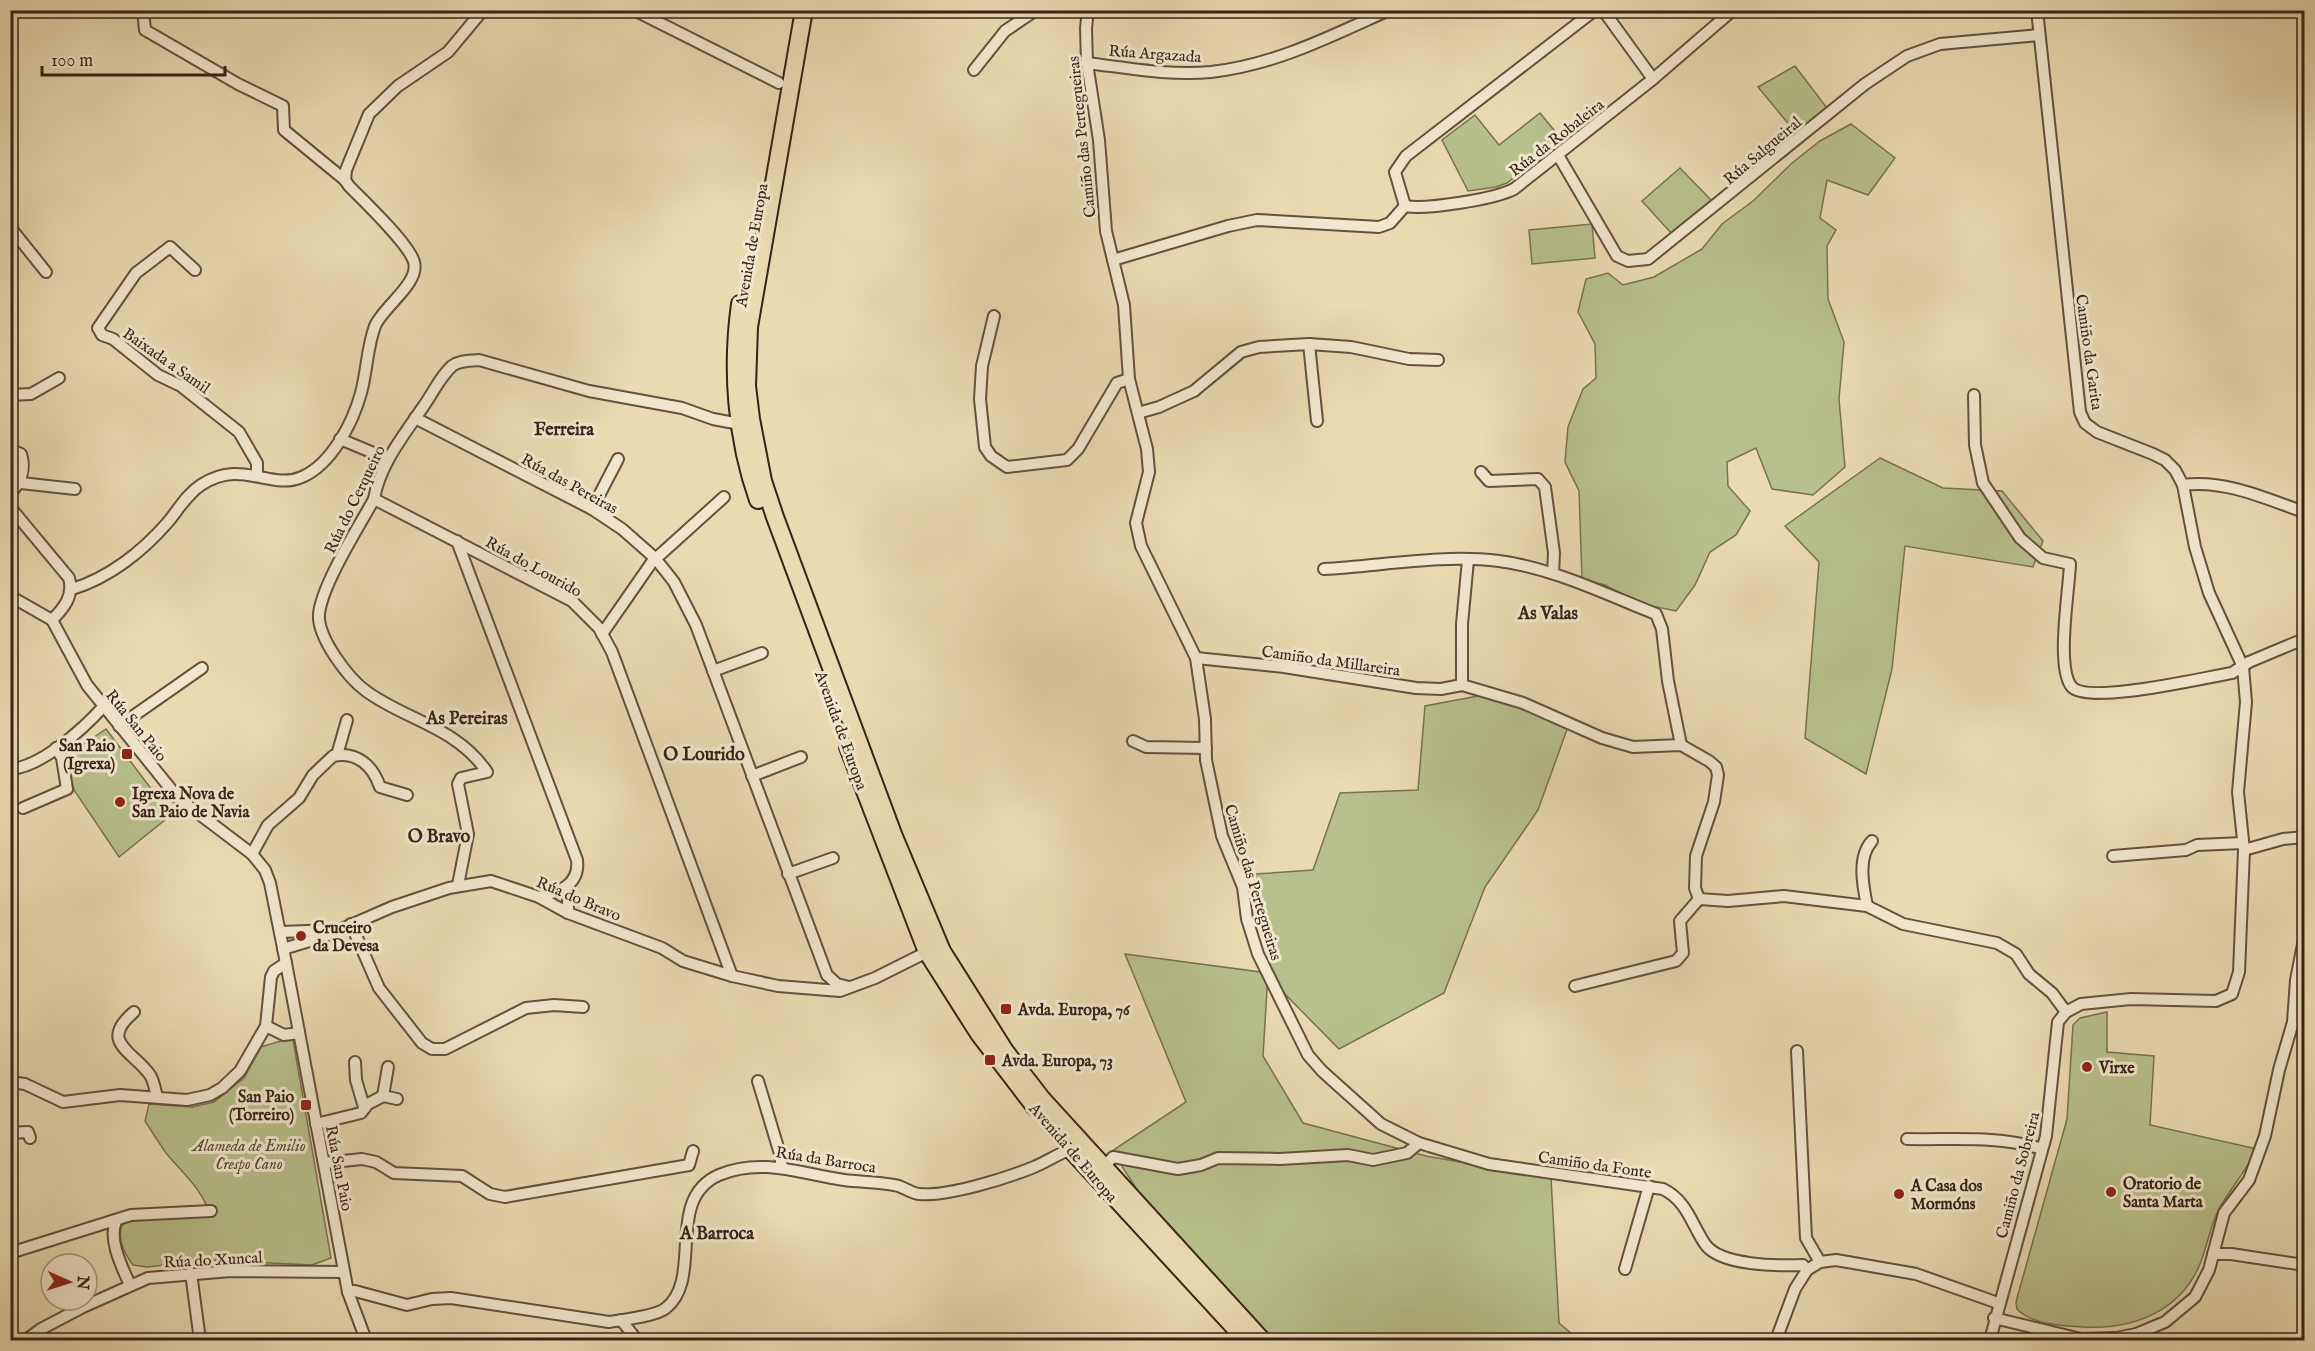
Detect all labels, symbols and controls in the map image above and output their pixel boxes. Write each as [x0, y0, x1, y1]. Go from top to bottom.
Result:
scale bar [42, 39, 225, 77]
street label: Rúa Argazada [1108, 42, 1202, 68]
text: 100 m [51, 50, 93, 73]
street label: Camiño das Pertegueiras [1065, 55, 1101, 219]
street label: Rúa da Robaleira [1506, 95, 1609, 182]
street label: Rúa Salgueiral [1720, 113, 1807, 190]
street label: Avenida de Europa [732, 182, 774, 310]
street label: Camiño da Garita [2070, 293, 2106, 412]
street label: Baixada a Samil [118, 324, 214, 399]
district label: Ferreira [534, 419, 595, 442]
street label: Rúa do Cerqueiro [321, 442, 391, 557]
street label: Rúa das Pereiras [517, 450, 621, 520]
street label: Rúa do Lourido [481, 533, 585, 603]
district label: As Valas [1517, 603, 1579, 626]
street label: Camiño da Millareira [1260, 642, 1401, 682]
street label: Avenida de Europa [809, 667, 871, 793]
street label: Rúa San Paio [100, 686, 171, 767]
district label: As Pereiras [425, 708, 508, 731]
place label: San Paio (Igrexa) [59, 737, 115, 775]
district label: O Lourido [663, 744, 745, 767]
marker: San Paio (Igrexa) [120, 747, 134, 761]
place label: Igrexa Nova de San Paio de Navia [132, 785, 250, 823]
marker: Igrexa Nova de San Paio de Navia [113, 795, 127, 809]
street label: Camiño das Pertegueiras [1219, 802, 1285, 963]
district label: O Bravo [408, 826, 471, 849]
street label: Rúa do Bravo [533, 873, 624, 927]
place label: Cruceiro da Devesa [313, 919, 380, 957]
marker: Cruceiro da Devesa [294, 929, 308, 943]
place label: Avda. Europa, 76 [1017, 1001, 1131, 1021]
marker: Avda. Europa, 76 [999, 1002, 1013, 1016]
place label: Avda. Europa, 73 [1001, 1052, 1113, 1072]
marker: Avda. Europa, 73 [983, 1053, 997, 1067]
place label: Virxe [2098, 1059, 2135, 1079]
marker: Virxe [2080, 1060, 2094, 1074]
place label: San Paio (Torreiro) [229, 1088, 294, 1126]
marker: San Paio (Torreiro) [299, 1098, 313, 1112]
street label: Avenida de Europa [1023, 1099, 1121, 1207]
street label: Camiño da Sobreira [1992, 1110, 2045, 1241]
street label: Rúa San Paio [320, 1124, 356, 1213]
park label: Alameda de Emilio Crespo Cano [191, 1137, 306, 1175]
street label: Rúa da Barroca [774, 1143, 877, 1179]
street label: Camiño da Fonte [1537, 1148, 1653, 1184]
place label: Oratorio de Santa Marta [2123, 1175, 2204, 1213]
place label: A Casa dos Mormóns [1910, 1177, 1983, 1215]
marker: Oratorio de Santa Marta [2104, 1185, 2118, 1199]
marker: A Casa dos Mormóns [1892, 1187, 1906, 1201]
district label: A Barroca [679, 1223, 755, 1246]
street label: Rúa do Xuncal [163, 1248, 264, 1274]
north arrow [39, 1252, 99, 1312]
text: N [72, 1274, 92, 1290]

